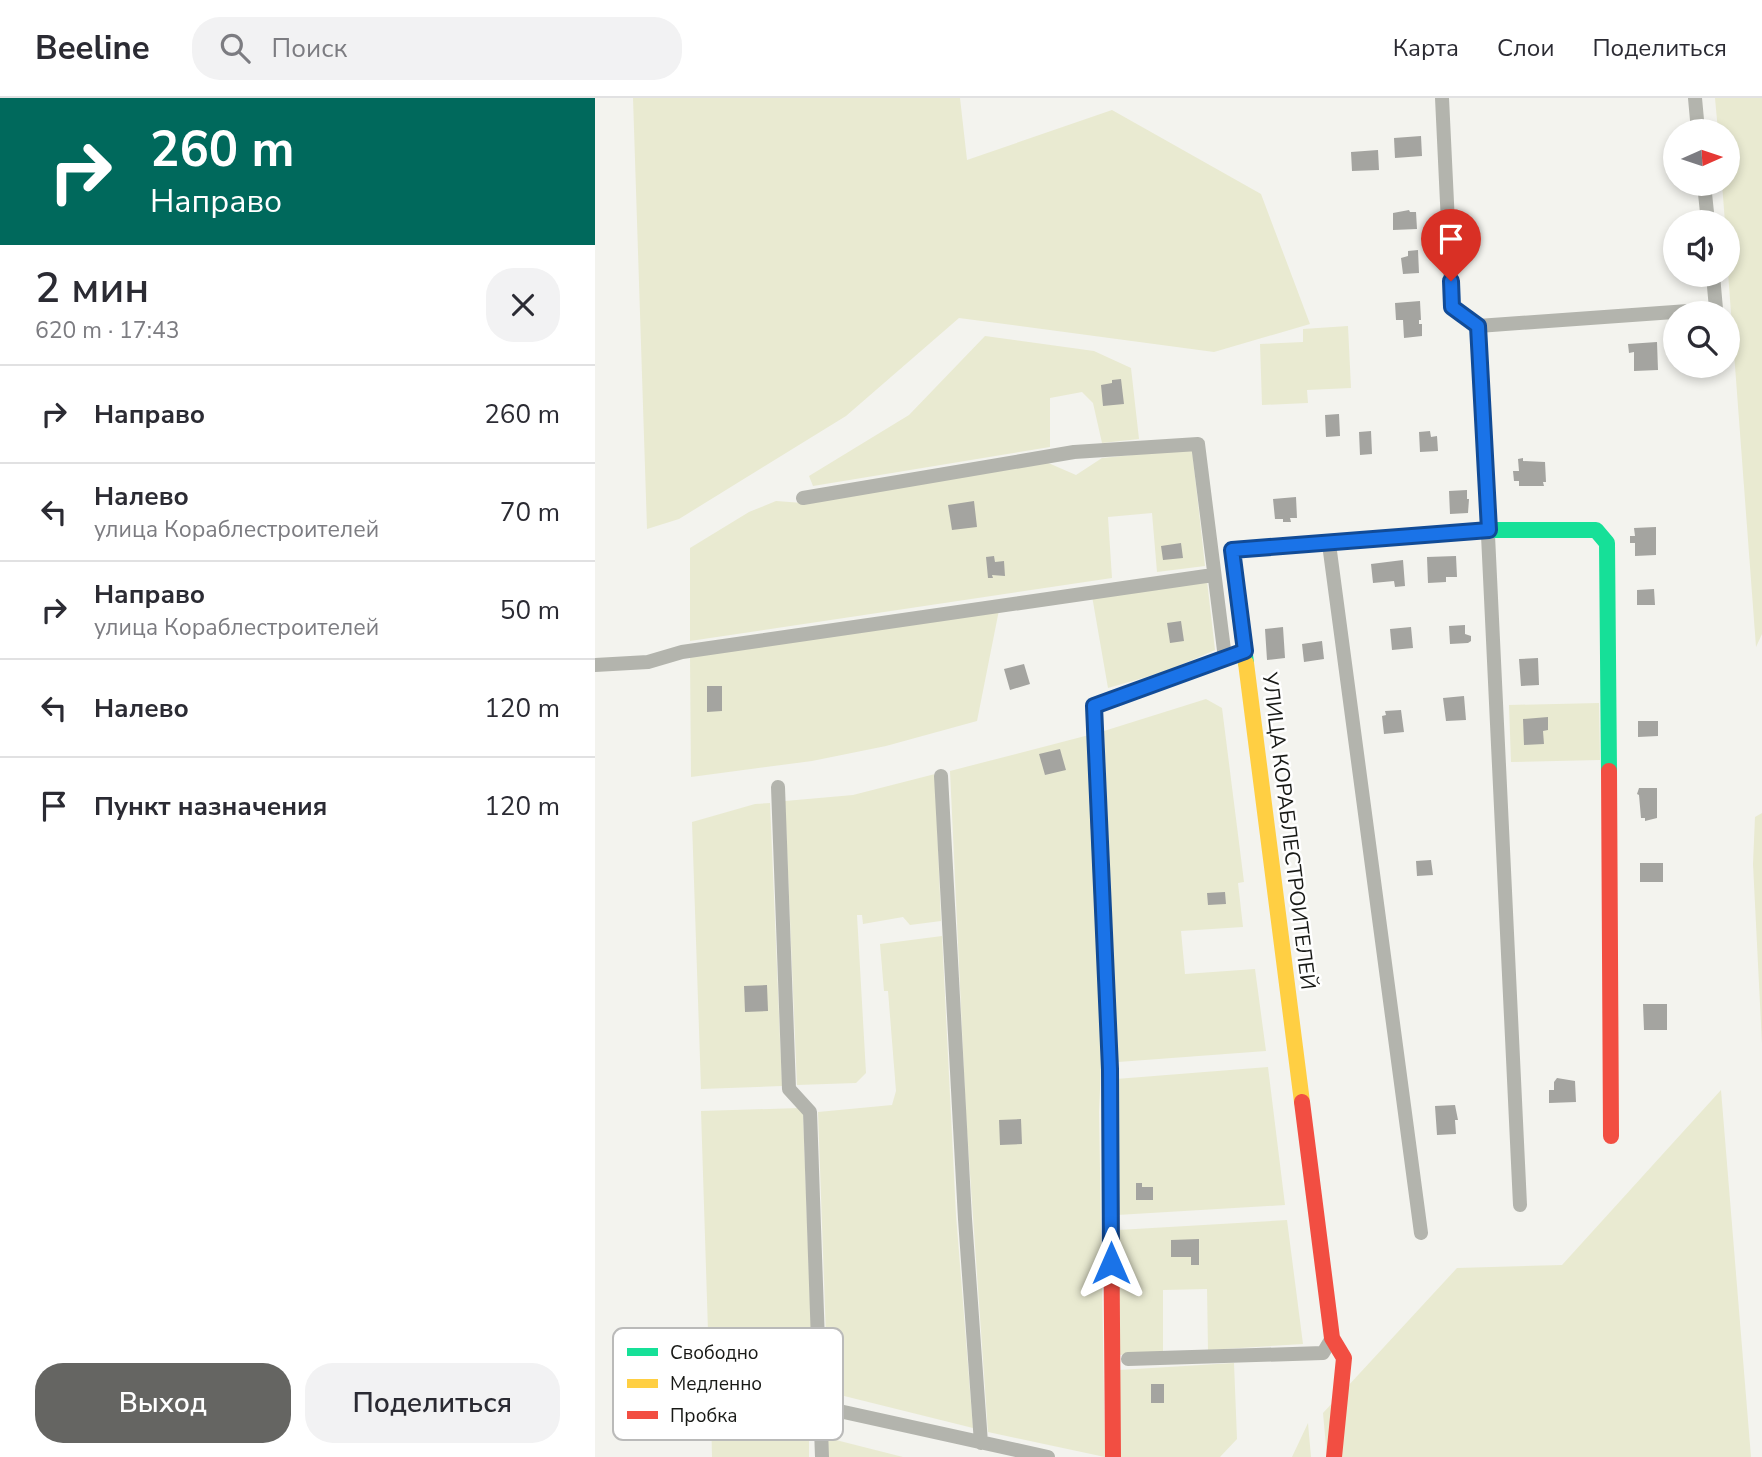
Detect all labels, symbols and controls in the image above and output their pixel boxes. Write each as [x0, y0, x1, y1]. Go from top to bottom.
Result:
search box [192, 17, 682, 80]
text: Beeline [35, 26, 150, 71]
icon: search [216, 29, 254, 67]
text: Поиск [272, 31, 347, 66]
text: Карта [1393, 32, 1459, 64]
text: Слои [1497, 32, 1554, 64]
text: Поделиться [1592, 32, 1727, 64]
text: 260 m [150, 116, 294, 183]
north arrow [1663, 119, 1739, 196]
map controls [1663, 119, 1740, 378]
icon: right [35, 126, 126, 217]
text: Направо [150, 180, 282, 223]
pin [1421, 209, 1481, 281]
button: sound [1663, 210, 1740, 287]
icon: arrive [1432, 220, 1470, 258]
text: 2 мин [35, 260, 149, 317]
button: close [486, 268, 560, 342]
button: search [1663, 301, 1740, 378]
text: 620 m · 17:43 [35, 315, 180, 346]
icon: right [35, 395, 73, 433]
text: Направо [94, 397, 205, 432]
text: 260 m [484, 397, 560, 432]
text: Налево [94, 479, 189, 514]
icon: left [35, 493, 73, 531]
text: 70 m [500, 495, 560, 530]
text: улица Кораблестроителей [94, 514, 379, 545]
text: Направо [94, 577, 205, 612]
icon: right [35, 591, 73, 629]
text: 50 m [500, 593, 560, 628]
text: улица Кораблестроителей [94, 612, 379, 643]
street label: УЛИЦА КОРАБЛЕСТРОИТЕЛЕЙ [1256, 670, 1322, 991]
icon: left [35, 689, 73, 727]
text: Налево [94, 691, 189, 726]
text: 120 m [484, 691, 560, 726]
icon: arrive [35, 787, 73, 825]
text: Пункт назначения [94, 789, 327, 824]
text: 120 m [484, 789, 560, 824]
position arrow [1074, 1226, 1148, 1300]
legend [613, 1328, 843, 1440]
text: Свободно [670, 1340, 759, 1366]
button: Выход [35, 1363, 291, 1443]
button: Поделиться [305, 1363, 560, 1443]
text: Медленно [670, 1371, 762, 1397]
text: Пробка [670, 1403, 737, 1429]

